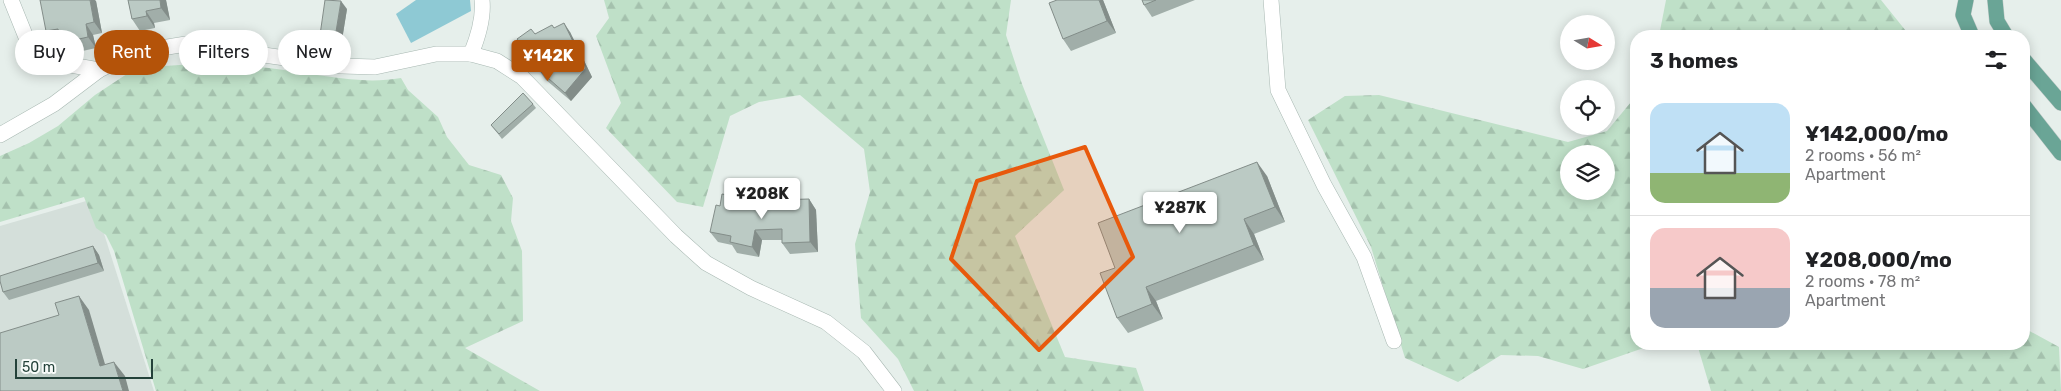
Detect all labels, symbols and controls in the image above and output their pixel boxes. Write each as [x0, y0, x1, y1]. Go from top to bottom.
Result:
north arrow [1560, 15, 1615, 70]
map controls [1560, 15, 1615, 200]
chip: Buy [15, 30, 84, 75]
chip: Rent [94, 30, 169, 75]
chip: Filters [179, 30, 268, 75]
chip: New [278, 30, 351, 75]
pin: ¥142K [513, 39, 583, 82]
text: ¥142K [523, 46, 573, 65]
icon: filters [1982, 46, 2010, 74]
text: 3 homes [1650, 48, 1738, 73]
button: locate [1560, 80, 1615, 135]
text: ¥142,000/mo [1805, 121, 1948, 146]
icon: home [1690, 123, 1750, 183]
button: layers [1560, 145, 1615, 200]
text: 2 rooms · 56 m² [1805, 146, 1921, 165]
text: Apartment [1805, 165, 1885, 184]
pin: ¥208K [727, 178, 797, 220]
text: ¥208K [735, 184, 789, 203]
pin: ¥287K [1145, 192, 1215, 234]
text: ¥287K [1154, 198, 1206, 217]
text: ¥208,000/mo [1805, 247, 1952, 272]
icon: home [1690, 248, 1750, 308]
text: 2 rooms · 78 m² [1805, 272, 1920, 291]
text: Apartment [1805, 291, 1885, 310]
scale bar [15, 356, 152, 379]
text: 50 m [22, 359, 55, 376]

